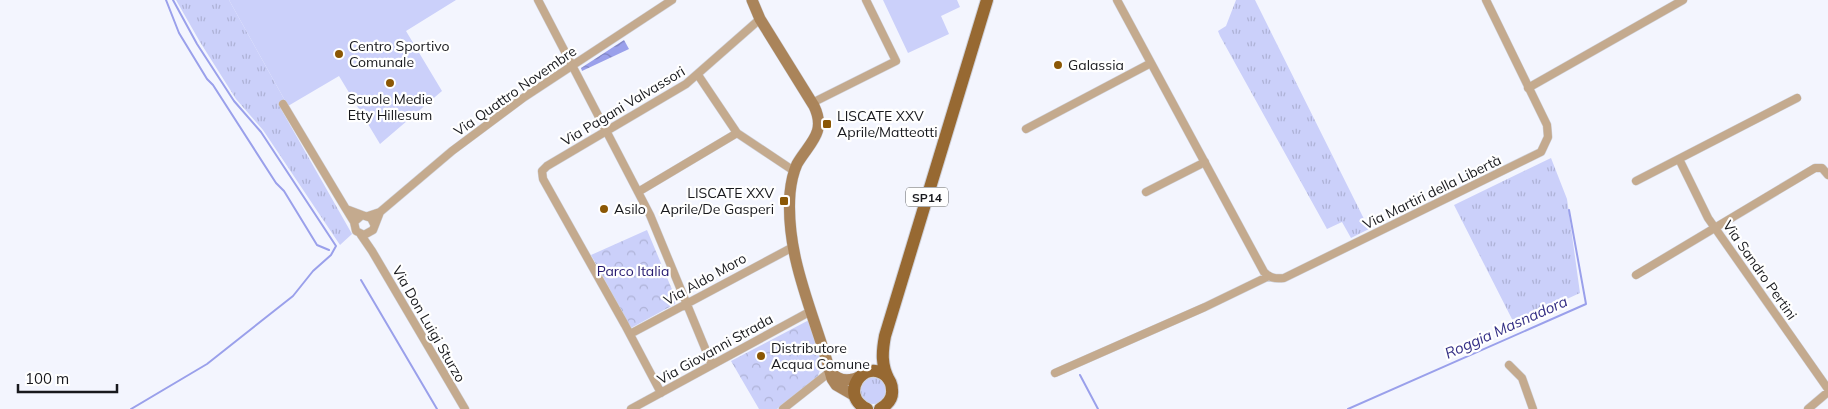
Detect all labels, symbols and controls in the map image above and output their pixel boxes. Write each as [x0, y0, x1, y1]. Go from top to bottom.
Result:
place label: Centro Sportivo Comunale [349, 37, 450, 71]
street label: Via Quattro Novembre [450, 42, 580, 140]
marker: Centro Sportivo Comunale [333, 48, 345, 60]
place label: Galassia [1068, 56, 1124, 74]
marker: Galassia [1052, 59, 1064, 71]
street label: Via Pagani Valvassori [558, 62, 688, 150]
marker: Scuole Medie Etty Hillesum [384, 77, 396, 89]
place label: Scuole Medie Etty Hillesum [347, 90, 433, 124]
place label: LISCATE XXV Aprile/Matteotti [837, 107, 938, 141]
marker: LISCATE XXV Aprile/Matteotti [821, 118, 833, 130]
street label: Via Martiri della Libertà [1360, 151, 1504, 233]
place label: LISCATE XXV Aprile/De Gasperi [660, 184, 774, 218]
road number: SP14 [906, 188, 948, 206]
marker: LISCATE XXV Aprile/De Gasperi [778, 195, 790, 207]
place label: Asilo [614, 200, 646, 218]
marker: Asilo [598, 203, 610, 215]
street label: Via Sandro Pertini [1719, 217, 1801, 323]
street label: Via Aldo Moro [660, 249, 750, 309]
street label: Via Don Luigi Sturzo [388, 262, 470, 386]
park label: Parco Italia [597, 262, 669, 280]
water label: Roggia Masnadora [1442, 291, 1570, 363]
street label: Via Giovanni Strada [654, 310, 776, 388]
place label: Distributore Acqua Comune [771, 339, 870, 373]
marker: Distributore Acqua Comune [755, 350, 767, 362]
scale bar [18, 362, 116, 394]
text: 100 m [25, 369, 69, 388]

